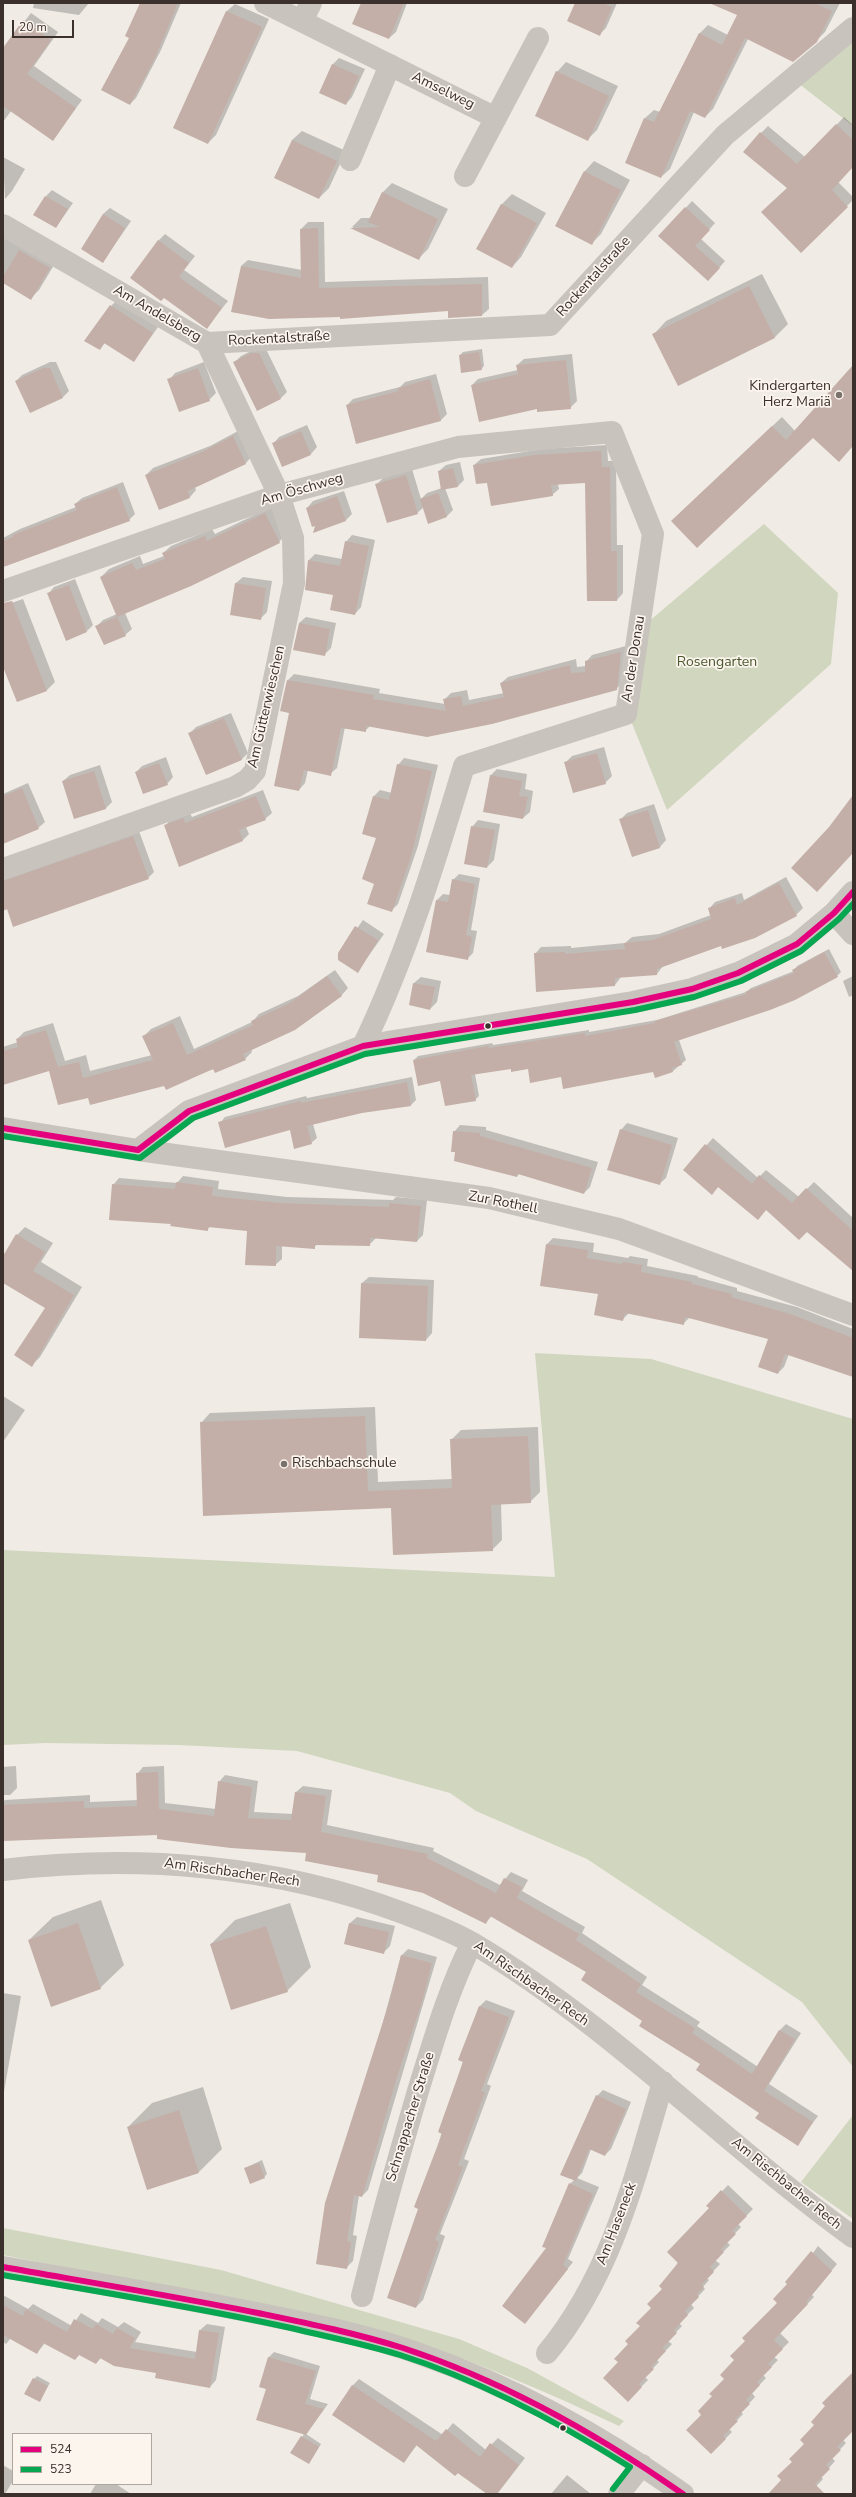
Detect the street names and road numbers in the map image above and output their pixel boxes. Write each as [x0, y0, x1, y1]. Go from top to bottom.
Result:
street label: Amselweg [409, 69, 477, 113]
street label: Rockentalstraße [554, 233, 634, 321]
street label: Am Andelsberg [110, 282, 204, 346]
street label: Rockentalstraße [228, 328, 330, 350]
street label: Am Öschweg [259, 470, 345, 510]
street label: An der Donau [619, 615, 649, 703]
street label: Am Gütterwieschen [245, 644, 289, 770]
street label: Zur Rothell [467, 1188, 539, 1218]
street label: Am Rischbacher Rech [163, 1855, 301, 1891]
street label: Am Rischbacher Rech [470, 1938, 592, 2030]
street label: Schnappacher Straße [383, 2050, 439, 2184]
street label: Am Rischbacher Rech [728, 2134, 844, 2234]
street label: Am Haseneck [594, 2180, 640, 2268]

